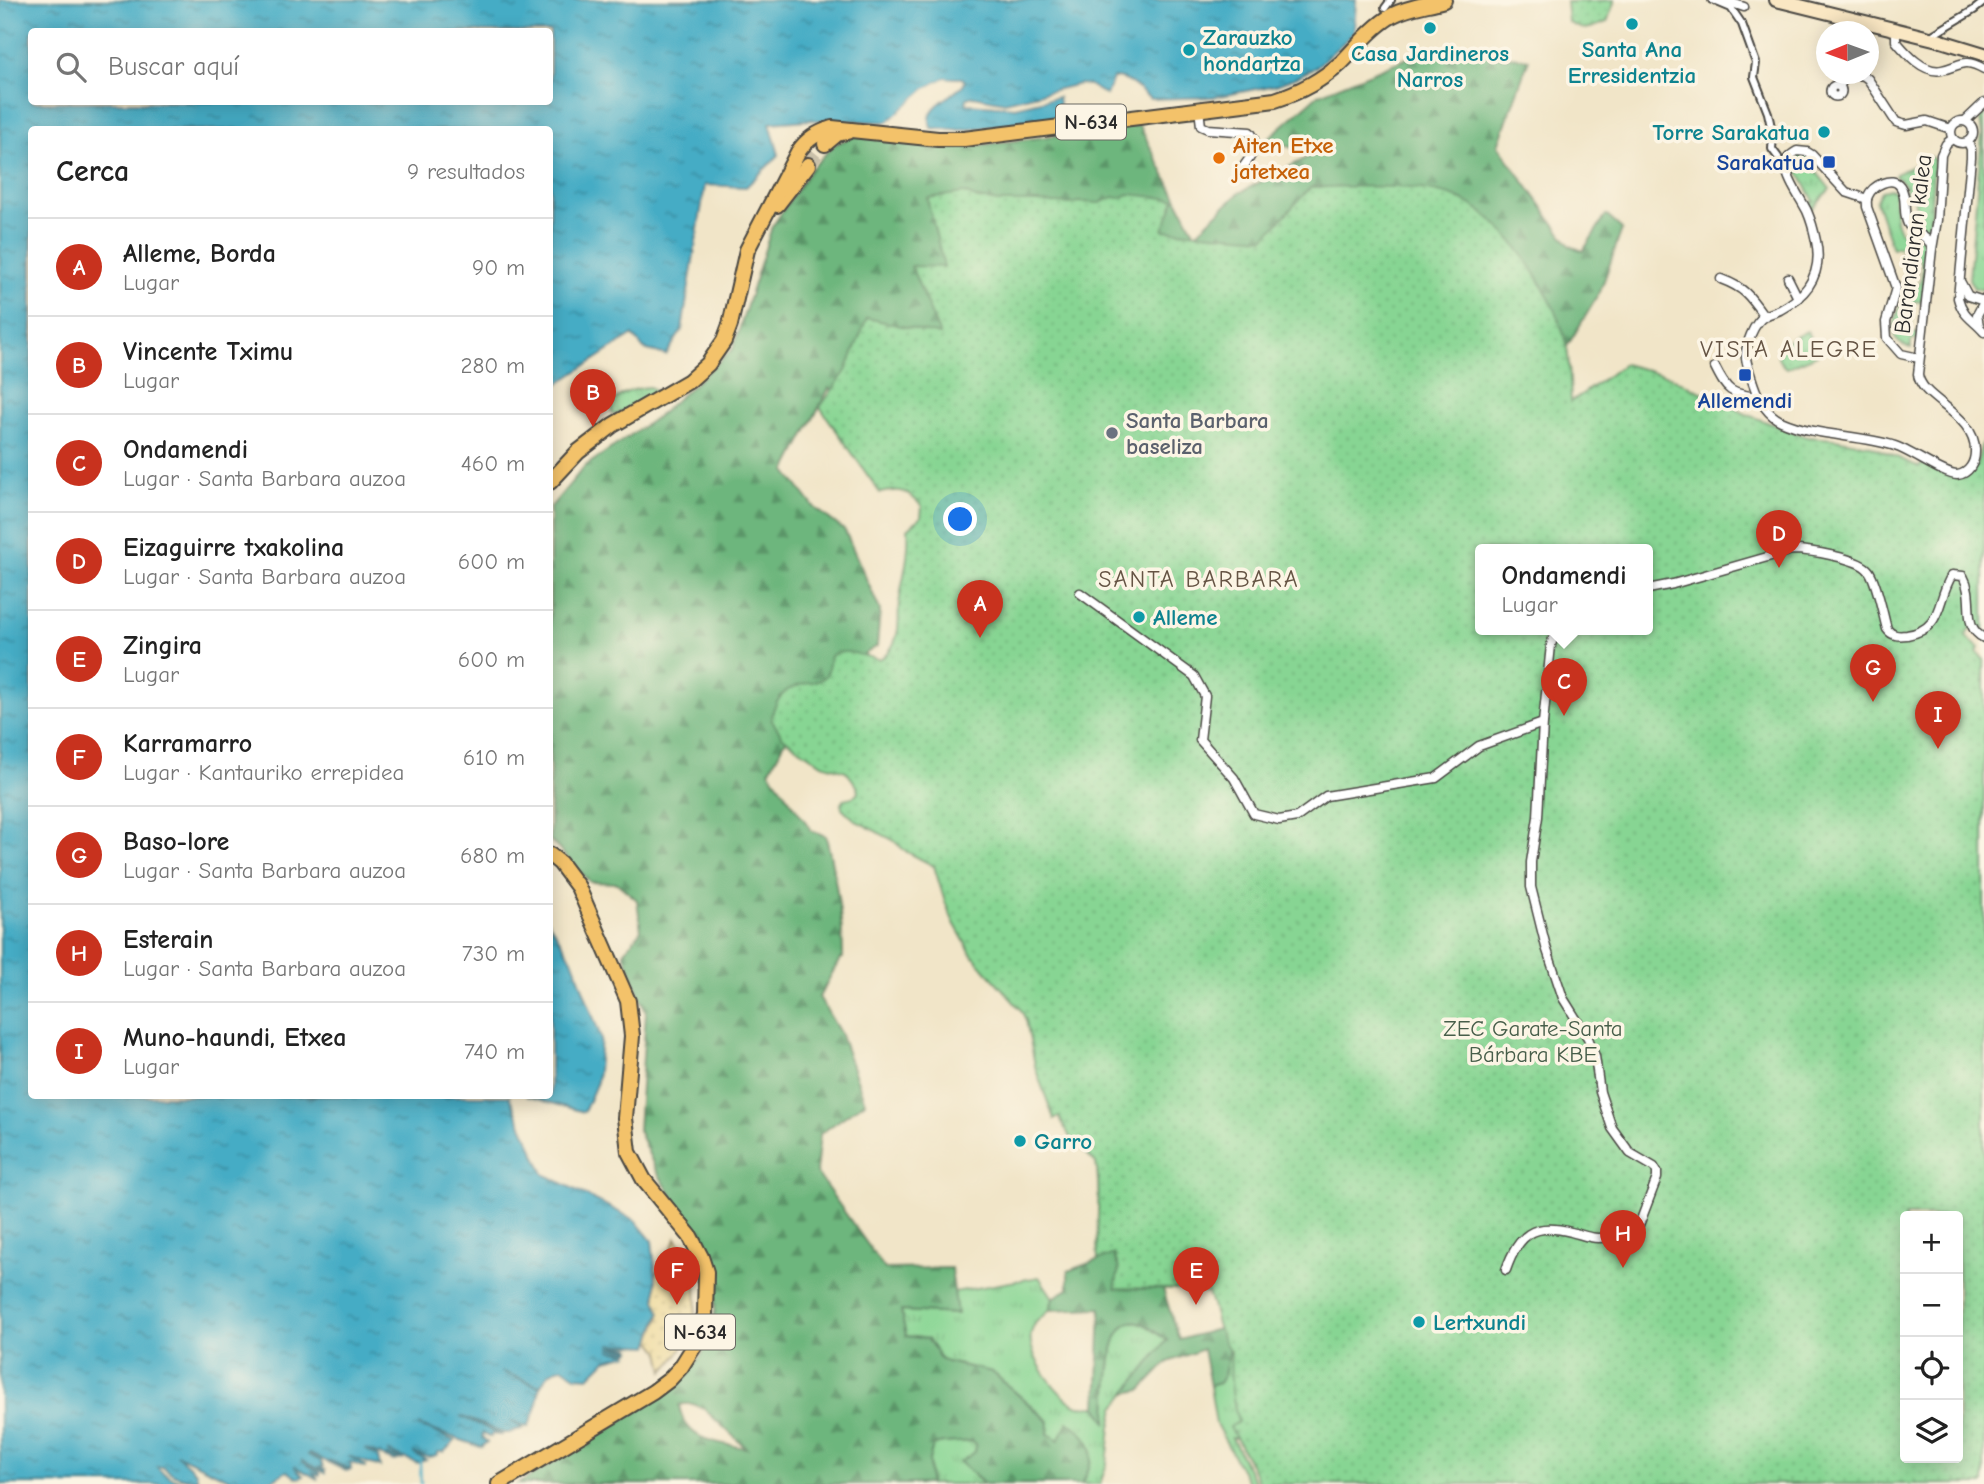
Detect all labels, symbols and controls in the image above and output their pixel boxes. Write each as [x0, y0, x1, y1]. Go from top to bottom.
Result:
marker: Santa Ana Erresidentzia [1624, 16, 1640, 32]
marker: Casa Jardineros Narros [1422, 20, 1438, 36]
north arrow [1816, 21, 1879, 84]
place label: Zarauzko hondartza [1203, 24, 1301, 77]
search box [28, 28, 553, 105]
place label: Santa Ana Erresidentzia [1568, 36, 1696, 89]
place label: Casa Jardineros Narros [1351, 40, 1509, 93]
marker: Zarauzko hondartza [1181, 42, 1197, 58]
icon: search [52, 48, 90, 86]
text: Buscar aquí [108, 52, 239, 82]
road number: N-634 [1056, 104, 1126, 140]
place label: Torre Sarakatua [1652, 119, 1810, 146]
marker: Torre Sarakatua [1816, 124, 1832, 140]
place label: Aiten Etxe jatetxea [1231, 132, 1334, 185]
place label: Sarakatua [1717, 149, 1815, 176]
marker: Aiten Etxe jatetxea [1211, 150, 1227, 166]
street label: Barandiaran kalea [1889, 153, 1937, 335]
text: Cerca [56, 154, 129, 189]
marker: Sarakatua [1821, 154, 1837, 170]
text: 9 resultados [407, 158, 525, 185]
text: Alleme, Borda [123, 239, 276, 269]
text: A [73, 254, 85, 281]
text: 90 m [472, 254, 525, 281]
text: Lugar [123, 269, 179, 296]
district label: VISTA ALEGRE [1700, 335, 1878, 363]
text: Vincente Tximu [123, 337, 293, 367]
text: B [72, 352, 86, 379]
text: 280 m [460, 352, 525, 379]
text: Lugar [123, 367, 179, 394]
marker: Allemendi [1737, 367, 1753, 383]
pin: B [570, 369, 616, 427]
place label: Allemendi [1698, 387, 1792, 414]
place label: Santa Barbara baseliza [1126, 407, 1269, 460]
marker: Santa Barbara baseliza [1104, 425, 1120, 441]
text: Ondamendi [123, 435, 248, 465]
text: C [72, 450, 86, 477]
text: 460 m [461, 450, 525, 477]
text: Lugar · Santa Barbara auzoa [123, 465, 406, 492]
your location [943, 502, 977, 536]
pin: D [1756, 510, 1802, 568]
text: Eizaguirre txakolina [123, 533, 344, 563]
popup [1475, 544, 1653, 635]
text: D [72, 548, 86, 575]
text: 600 m [458, 548, 525, 575]
text: Ondamendi [1502, 561, 1626, 591]
text: Lugar · Santa Barbara auzoa [123, 563, 406, 590]
district label: SANTA BARBARA [1098, 565, 1300, 593]
pin: A [957, 580, 1003, 638]
text: Lugar [1502, 591, 1558, 618]
place label: Alleme [1153, 604, 1217, 631]
marker: Alleme [1131, 609, 1147, 625]
text: Zingira [123, 631, 202, 661]
pin: G [1850, 644, 1896, 702]
text: E [72, 646, 86, 673]
text: 600 m [458, 646, 525, 673]
pin: C [1541, 658, 1587, 716]
text: Lugar [123, 661, 179, 688]
pin: I [1915, 691, 1961, 749]
text: Karramarro [123, 729, 252, 759]
text: F [72, 744, 86, 771]
text: 610 m [463, 744, 525, 771]
text: Lugar · Kantauriko errepidea [123, 759, 404, 786]
text: Baso-lore [123, 827, 229, 857]
text: G [71, 842, 87, 869]
text: 680 m [460, 842, 525, 869]
text: Lugar · Santa Barbara auzoa [123, 857, 406, 884]
text: Esterain [123, 925, 213, 955]
text: H [71, 940, 87, 967]
text: 730 m [462, 940, 525, 967]
text: Lugar · Santa Barbara auzoa [123, 955, 406, 982]
park label: ZEC Garate-Santa Bárbara KBE [1443, 1015, 1623, 1068]
text: Muno-haundi, Etxea [123, 1023, 346, 1053]
text: I [74, 1038, 84, 1065]
text: 740 m [464, 1038, 525, 1065]
text: Lugar [123, 1053, 179, 1080]
place label: Garro [1034, 1128, 1092, 1155]
marker: Garro [1012, 1133, 1028, 1149]
pin: H [1600, 1210, 1646, 1268]
map controls [1900, 1211, 1963, 1463]
button: + [1900, 1211, 1963, 1274]
pin: F [654, 1247, 700, 1305]
pin: E [1173, 1247, 1219, 1305]
button: − [1900, 1274, 1963, 1337]
place label: Lertxundi [1433, 1309, 1526, 1336]
road number: N-634 [665, 1314, 735, 1350]
marker: Lertxundi [1411, 1314, 1427, 1330]
button: locate [1900, 1337, 1963, 1400]
button: layers [1900, 1400, 1963, 1463]

